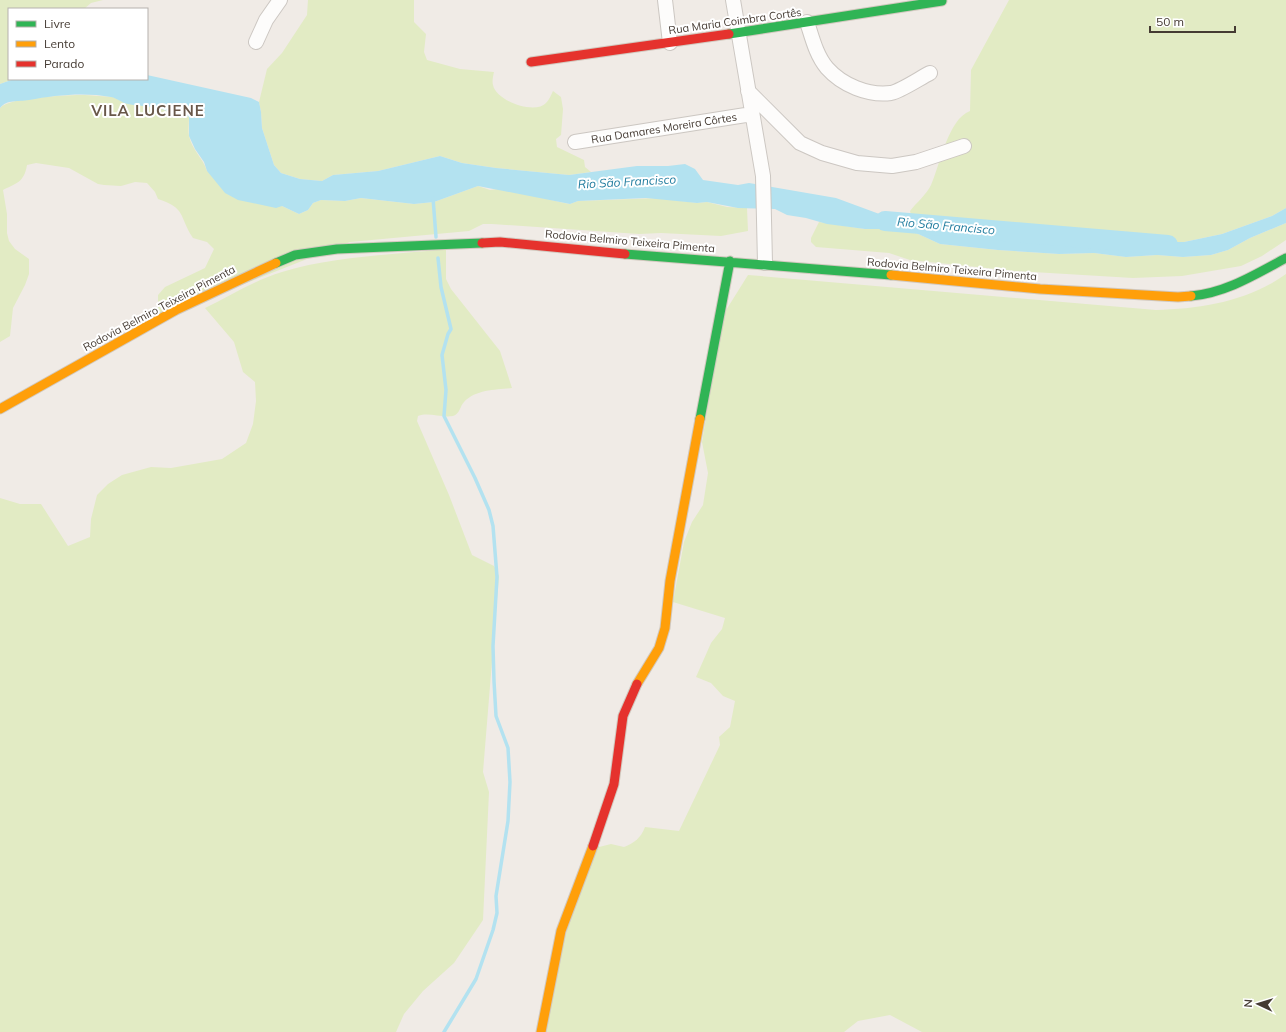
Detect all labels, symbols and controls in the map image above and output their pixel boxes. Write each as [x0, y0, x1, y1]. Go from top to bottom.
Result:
street label: Rua Maria Coimbra Cortês [668, 5, 802, 37]
legend [8, 8, 148, 80]
scale bar [1150, 8, 1235, 34]
text: 50 m [1156, 14, 1184, 29]
text: Livre [44, 16, 71, 31]
text: Lento [44, 36, 75, 51]
text: Parado [44, 56, 84, 71]
district label: VILA LUCIENE [90, 101, 205, 120]
street label: Rua Damares Moreira Côrtes [590, 110, 738, 146]
water label: Rio São Francisco [577, 171, 677, 192]
water label: Rio São Francisco [896, 214, 996, 237]
street label: Rodovia Belmiro Teixeira Pimenta [544, 227, 716, 255]
street label: Rodovia Belmiro Teixeira Pimenta [866, 255, 1038, 283]
street label: Rodovia Belmiro Teixeira Pimenta [80, 262, 238, 354]
north arrow [1238, 984, 1278, 1024]
text: N [1241, 999, 1255, 1008]

